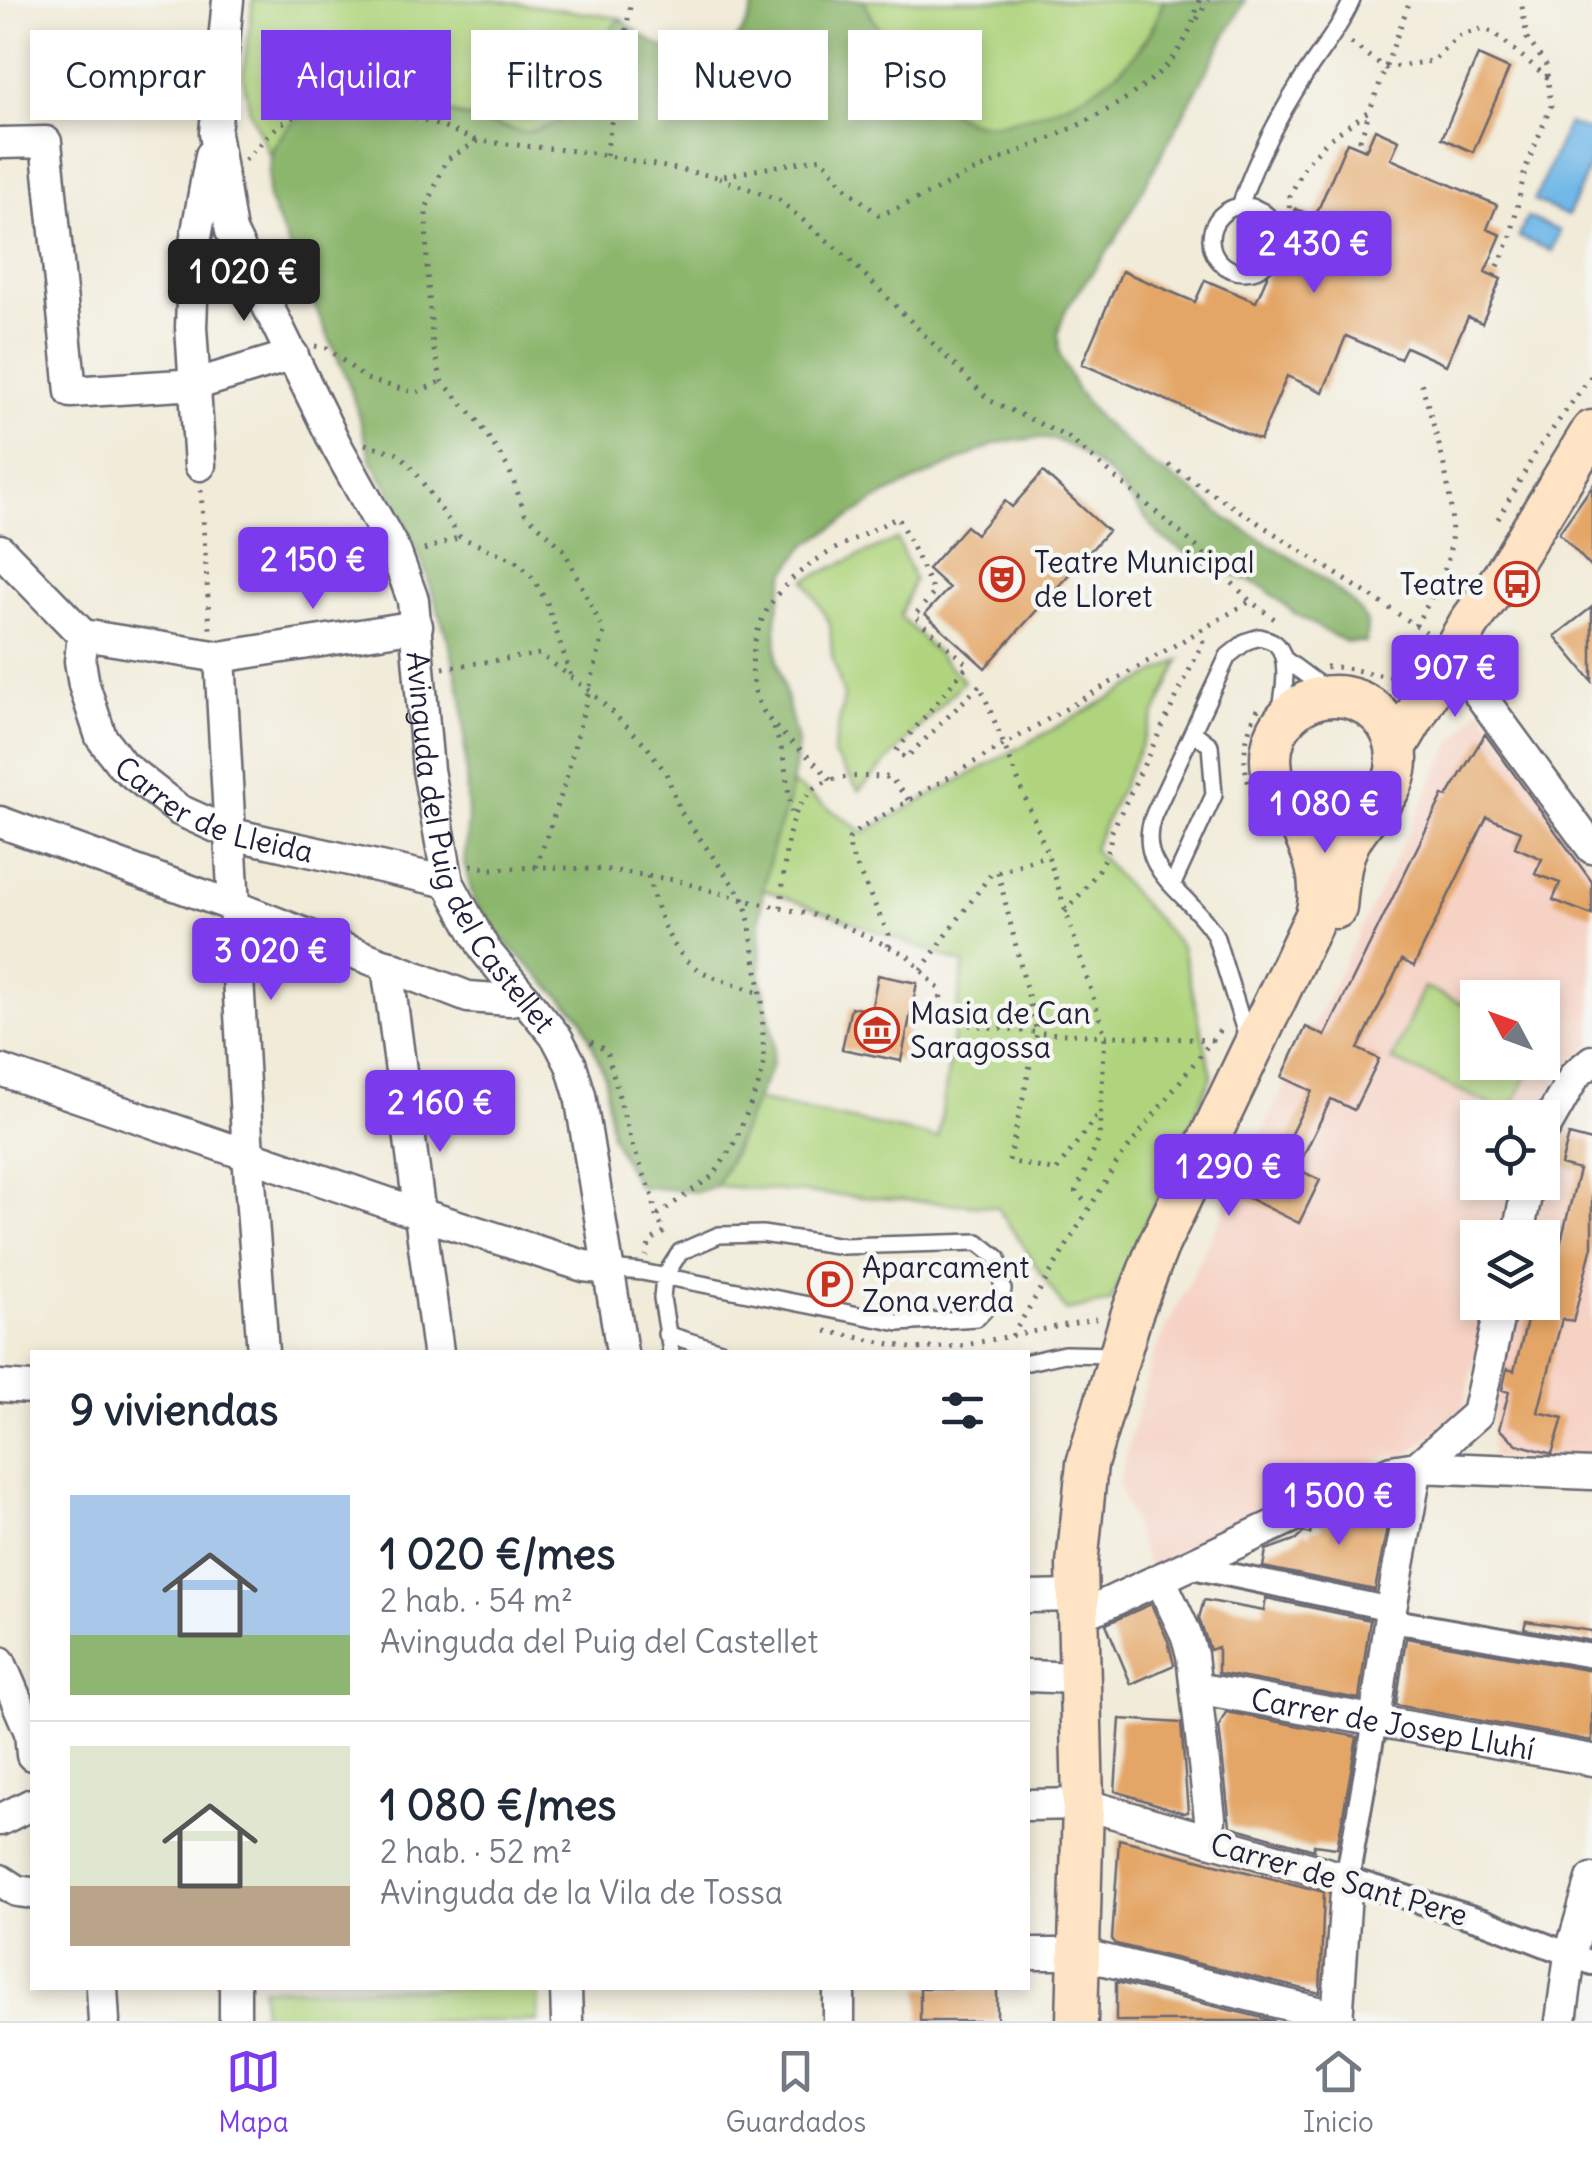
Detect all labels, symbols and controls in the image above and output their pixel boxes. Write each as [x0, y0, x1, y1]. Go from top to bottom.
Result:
chip: Comprar [30, 30, 241, 120]
chip: Alquilar [261, 30, 451, 120]
chip: Filtros [471, 30, 638, 120]
chip: Nuevo [658, 30, 828, 120]
chip: Piso [848, 30, 982, 120]
pin: 2 430 € [1222, 211, 1406, 296]
text: 2 430 € [1258, 223, 1370, 264]
pin: 1 020 € [152, 239, 336, 324]
text: 1 020 € [190, 251, 298, 292]
pin: 2 150 € [221, 527, 405, 612]
text: 2 150 € [260, 539, 366, 580]
place label: Teatre Municipal de Lloret [1034, 543, 1254, 615]
theatre icon: Teatre Municipal de Lloret [979, 556, 1025, 602]
bus stop icon: Teatre [1494, 561, 1540, 607]
place label: Teatre [1399, 565, 1484, 603]
pin: 907 € [1385, 635, 1525, 720]
text: 907 € [1414, 647, 1496, 688]
street label: Avinguda del Puig del Castellet [399, 650, 564, 1040]
street label: Carrer de Lleida [107, 748, 317, 870]
pin: 1 080 € [1233, 771, 1417, 856]
text: 1 080 € [1270, 783, 1380, 824]
pin: 3 020 € [179, 918, 363, 1003]
text: 3 020 € [214, 930, 328, 971]
north arrow [1460, 980, 1560, 1080]
map controls [1460, 980, 1560, 1320]
place label: Masia de Can Saragossa [910, 994, 1091, 1066]
museum icon: Masia de Can Saragossa [854, 1007, 900, 1053]
pin: 2 160 € [348, 1070, 532, 1155]
text: 2 160 € [387, 1082, 493, 1123]
button: locate [1460, 1100, 1560, 1200]
pin: 1 290 € [1137, 1134, 1321, 1219]
text: 1 290 € [1176, 1146, 1282, 1187]
button: layers [1460, 1220, 1560, 1320]
place label: Aparcament Zona verda [862, 1248, 1029, 1320]
parking icon: Aparcament Zona verda [807, 1261, 853, 1307]
icon: filters [935, 1383, 990, 1438]
text: 9 viviendas [70, 1384, 278, 1436]
pin: 1 500 € [1247, 1463, 1431, 1548]
text: 1 500 € [1284, 1475, 1394, 1516]
text: 1 020 €/mes [380, 1528, 615, 1580]
icon: home [150, 1535, 270, 1655]
text: 2 hab. · 54 m² [380, 1580, 573, 1621]
text: Avinguda del Puig del Castellet [380, 1621, 818, 1662]
street label: Carrer de Josep Lluhí [1248, 1679, 1538, 1768]
text: 1 080 €/mes [380, 1779, 616, 1831]
icon: home [150, 1786, 270, 1906]
street label: Carrer de Sant Pere [1206, 1824, 1472, 1934]
text: 2 hab. · 52 m² [380, 1831, 572, 1872]
text: Avinguda de la Vila de Tossa [380, 1872, 783, 1913]
tab: Mapa [218, 2044, 289, 2140]
tab: Guardados [725, 2044, 866, 2140]
tab: Inicio [1303, 2044, 1374, 2140]

